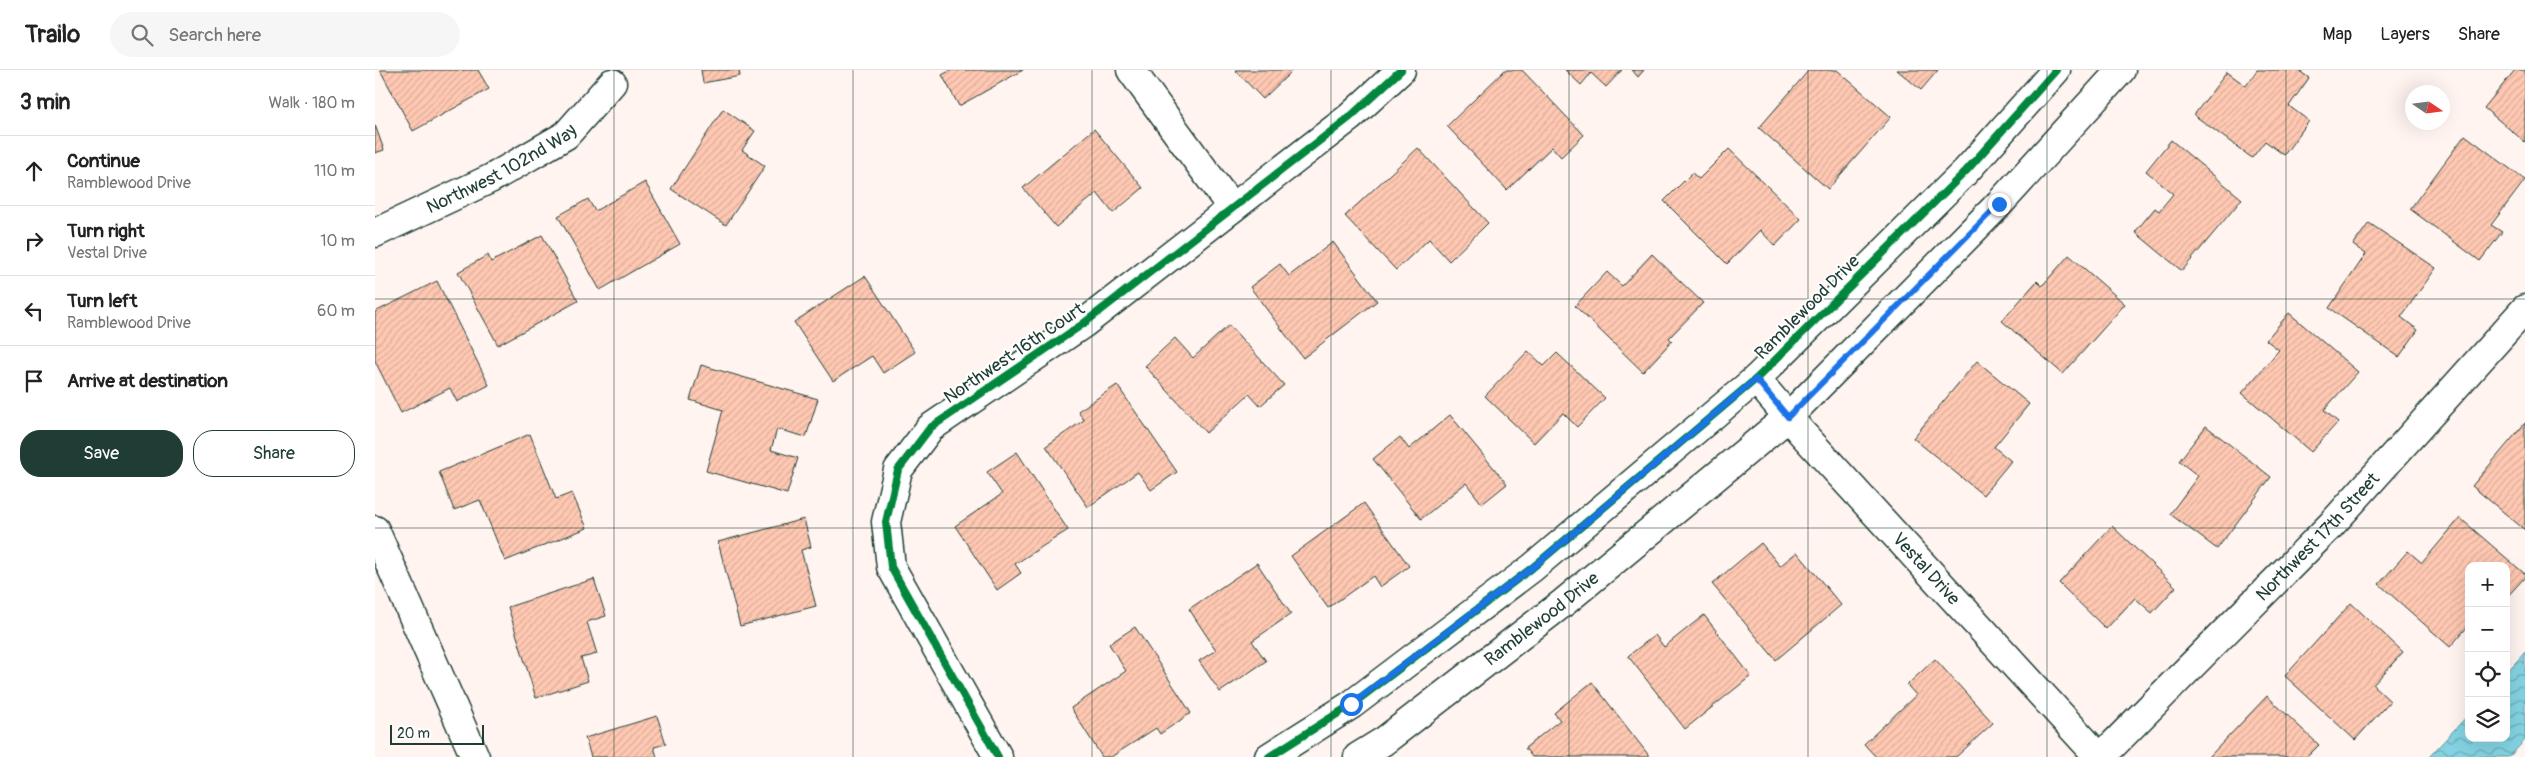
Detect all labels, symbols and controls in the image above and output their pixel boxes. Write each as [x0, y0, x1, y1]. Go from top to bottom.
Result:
search box [110, 12, 460, 57]
text: Trailo [25, 20, 80, 49]
icon: search [128, 21, 156, 49]
text: Search here [168, 23, 261, 47]
text: Map [2323, 23, 2352, 46]
text: Layers [2380, 23, 2430, 46]
text: Share [2458, 23, 2500, 46]
north arrow [2405, 85, 2450, 130]
text: 3 min [20, 89, 70, 116]
text: Walk · 180 m [268, 93, 355, 113]
street label: Northwest 102nd Way [423, 119, 583, 219]
text: Continue [67, 149, 140, 173]
icon: ahead [20, 157, 48, 185]
text: 110 m [314, 161, 355, 181]
text: Ramblewood Drive [67, 173, 191, 193]
route end [1988, 193, 2011, 216]
text: Turn right [67, 219, 145, 243]
icon: right [20, 227, 48, 255]
text: 10 m [320, 231, 355, 251]
text: Vestal Drive [67, 243, 147, 263]
street label: Ramblewood Drive [1750, 250, 1865, 365]
text: Turn left [67, 289, 137, 313]
icon: left [20, 297, 48, 325]
street label: Northwest 16th Court [940, 297, 1090, 409]
text: 60 m [317, 301, 355, 321]
text: Ramblewood Drive [67, 313, 191, 333]
icon: arrive [20, 367, 48, 395]
text: Arrive at destination [67, 369, 228, 393]
button: Save [20, 430, 183, 477]
button: Share [193, 430, 355, 477]
street label: Northwest 17th Street [2251, 467, 2385, 606]
street label: Vestal Drive [1887, 528, 1965, 610]
map controls [2465, 562, 2510, 742]
button: + [2465, 562, 2510, 607]
street label: Ramblewood Drive [1480, 567, 1604, 671]
button: − [2465, 607, 2510, 652]
button: locate [2465, 652, 2510, 697]
route start [1340, 693, 1363, 716]
button: layers [2465, 697, 2510, 742]
scale bar [390, 722, 484, 745]
text: 20 m [397, 725, 430, 742]

